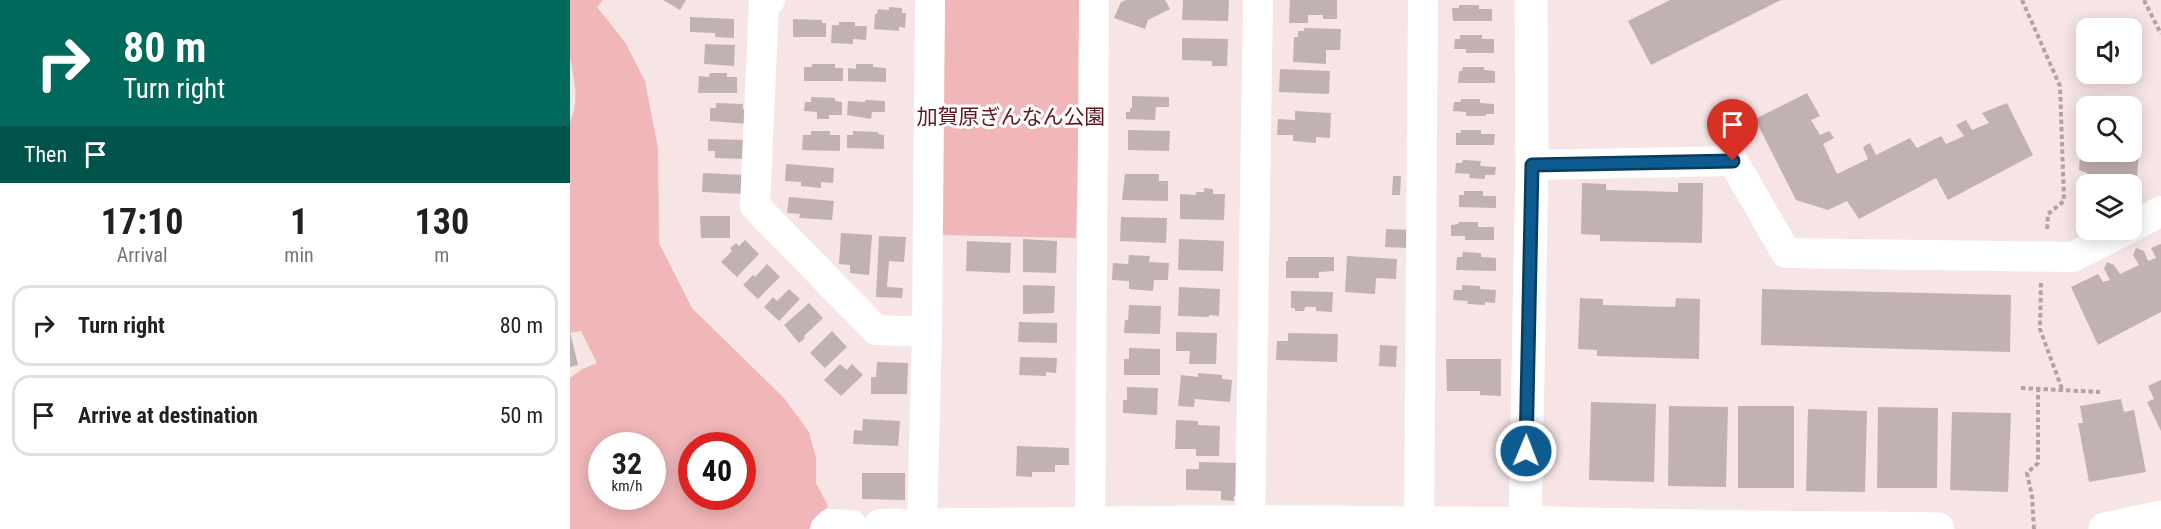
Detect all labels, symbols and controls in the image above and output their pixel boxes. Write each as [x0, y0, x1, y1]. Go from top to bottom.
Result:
map controls [2076, 18, 2142, 240]
button: sound [2076, 18, 2142, 84]
text: 80 m [123, 23, 206, 72]
icon: right [24, 24, 102, 102]
text: Turn right [123, 73, 225, 105]
button: search [2076, 96, 2142, 162]
pin [1707, 99, 1758, 161]
park label: 加賀原ぎんなん公園 [917, 105, 1106, 129]
icon: arrive [1716, 108, 1749, 141]
icon: arrive [79, 138, 112, 171]
text: Then [24, 142, 67, 167]
button: layers [2076, 174, 2142, 240]
text: 17:10 [101, 201, 183, 243]
text: 1 [290, 201, 308, 243]
text: 130 [415, 201, 469, 243]
text: Arrival [117, 243, 168, 267]
text: min [284, 243, 314, 267]
text: m [434, 243, 449, 267]
icon: right [27, 309, 60, 342]
text: Turn right [78, 313, 165, 338]
text: 80 m [500, 313, 543, 338]
icon: arrive [27, 399, 60, 432]
text: Arrive at destination [78, 403, 258, 428]
text: 50 m [500, 403, 543, 428]
position arrow [1494, 419, 1558, 483]
speed limit sign: 40 [678, 432, 756, 510]
text: 32 [612, 446, 642, 481]
text: km/h [612, 477, 642, 495]

